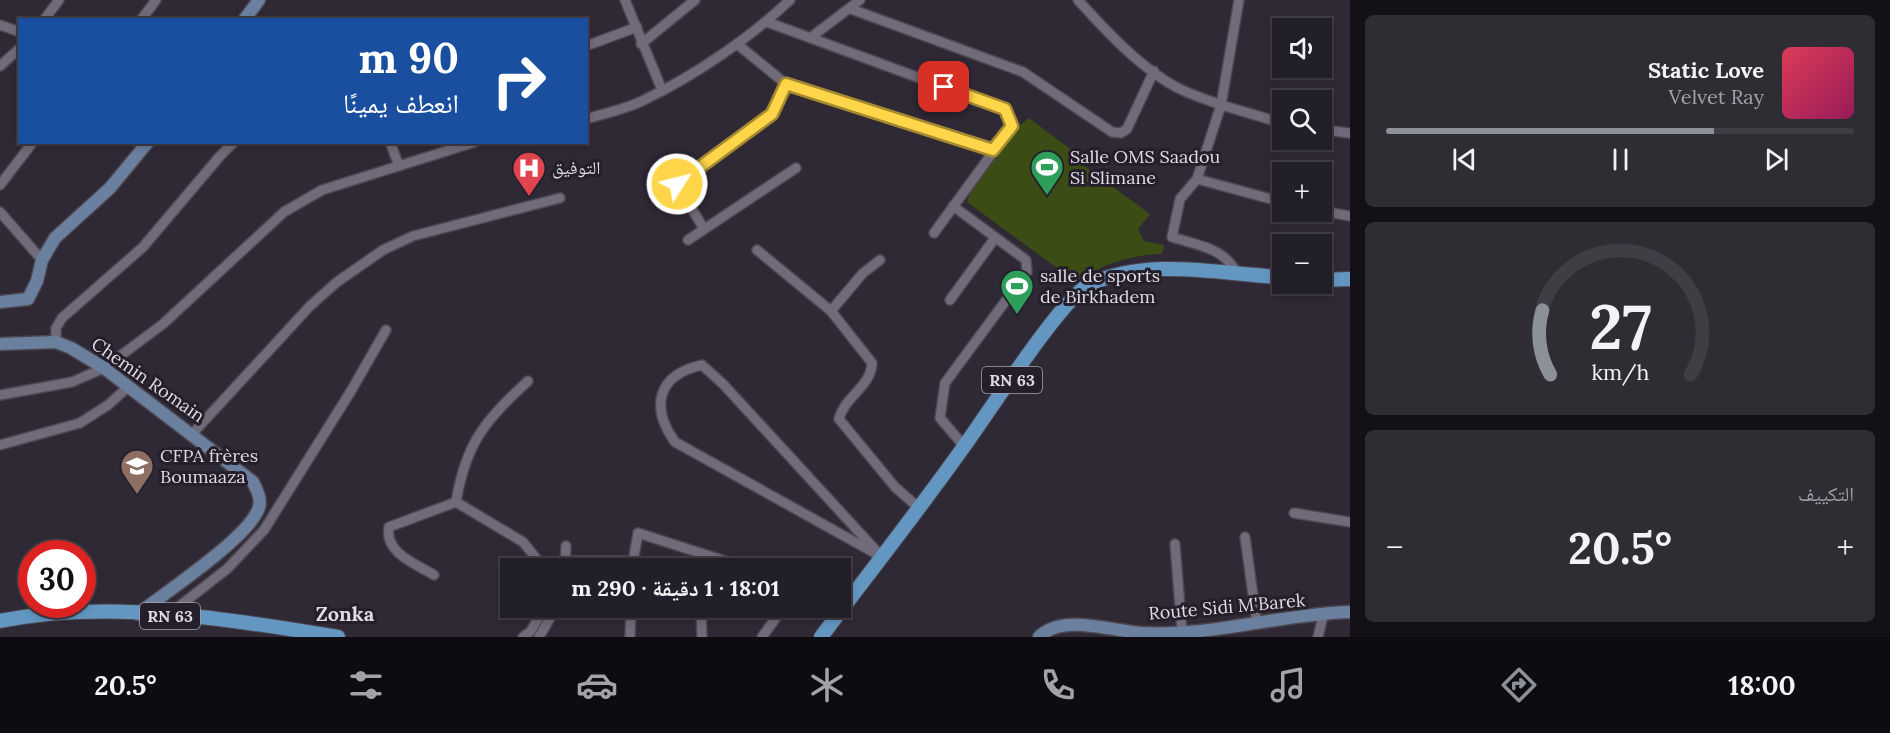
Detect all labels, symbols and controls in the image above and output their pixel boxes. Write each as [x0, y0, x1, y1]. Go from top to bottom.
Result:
map controls [1272, 18, 1332, 294]
button: sound [1272, 18, 1332, 78]
text: 90 m [358, 31, 459, 85]
icon: right [480, 42, 558, 120]
text: Static Love [1648, 56, 1764, 84]
pin [918, 61, 969, 112]
icon: arrive [927, 70, 960, 103]
text: Velvet Ray [1669, 84, 1764, 109]
text: انعطف يمينًا [343, 86, 459, 120]
button: search [1272, 90, 1332, 150]
icon: previous [1448, 143, 1481, 176]
icon: pause [1604, 143, 1637, 176]
icon: next [1760, 143, 1793, 176]
place label: Salle OMS Saadou Si Slimane [1070, 145, 1221, 189]
sports icon: Salle OMS Saadou Si Slimane [1029, 149, 1065, 196]
hospital icon: التوفيق [511, 150, 547, 197]
position arrow [645, 152, 709, 216]
place label: التوفيق [552, 156, 601, 179]
button: + [1272, 162, 1332, 222]
button: − [1272, 234, 1332, 294]
place label: salle de sports de Birkhadem [1040, 264, 1160, 308]
sports icon: salle de sports de Birkhadem [999, 268, 1035, 315]
text: 27 [1589, 287, 1651, 367]
street label: Chemin Romain [87, 332, 209, 427]
text: km/h [1591, 359, 1649, 387]
road number: RN 63 [982, 367, 1042, 393]
place label: CFPA frères Boumaaza [160, 444, 258, 488]
school or university icon: CFPA frères Boumaaza [119, 448, 155, 495]
text: التكييف [1798, 481, 1854, 506]
text: 20.5° [1568, 519, 1672, 576]
text: − [1386, 526, 1404, 568]
text: + [1836, 526, 1854, 568]
speed limit sign: 30 [18, 540, 96, 618]
text: 18:01 · 1 دقيقة · 290 m [571, 574, 780, 602]
street label: Route Sidi M'Barek [1148, 588, 1307, 625]
district label: Zonka [316, 601, 375, 626]
road number: RN 63 [140, 603, 200, 629]
icon: filters [345, 664, 387, 706]
icon: car [576, 664, 618, 706]
icon: climate [806, 664, 848, 706]
icon: phone [1037, 664, 1079, 706]
icon: music [1267, 664, 1309, 706]
icon: directions [1498, 664, 1540, 706]
text: 20.5° [94, 668, 157, 702]
text: 18:00 [1728, 668, 1796, 702]

